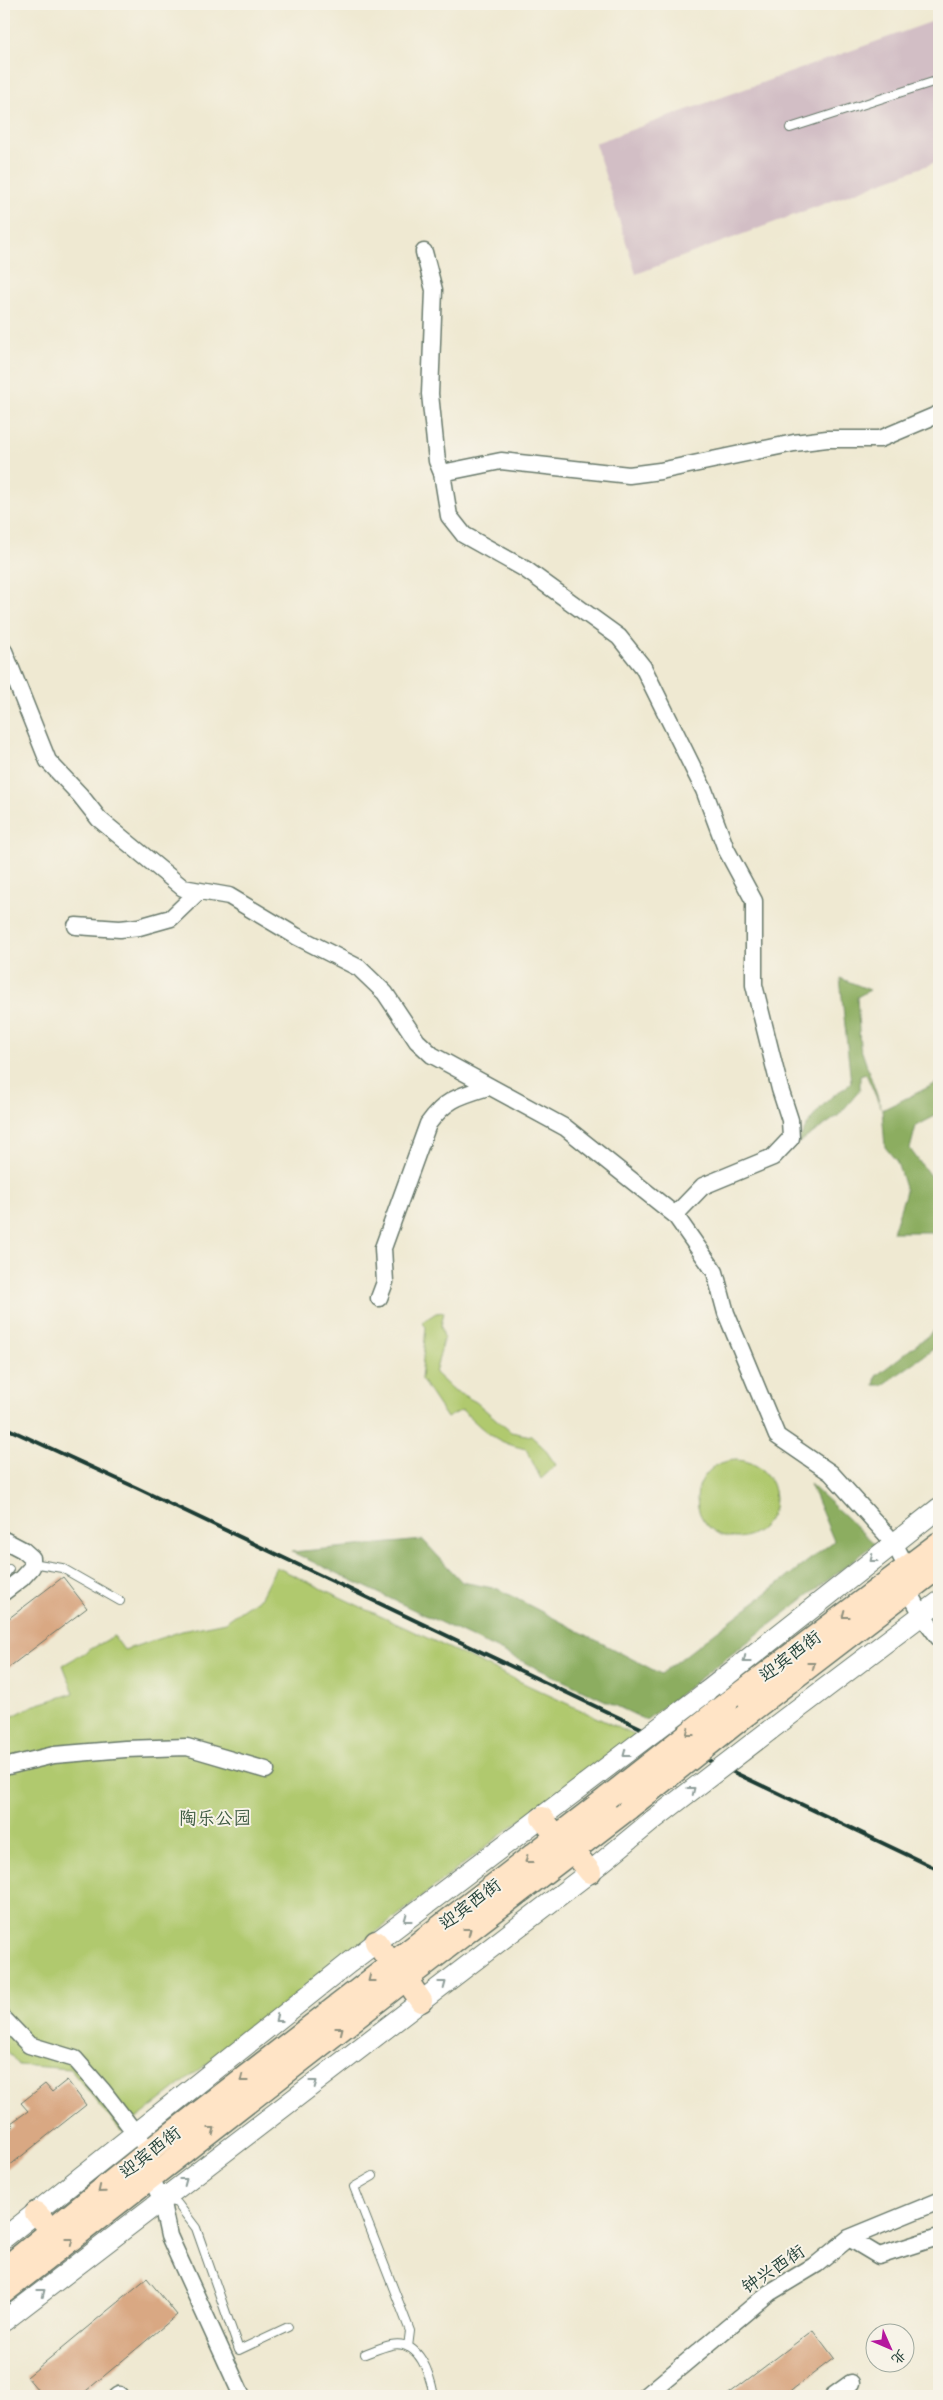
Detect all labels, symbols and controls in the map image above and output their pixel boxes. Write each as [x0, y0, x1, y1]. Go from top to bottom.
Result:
one-way arrow [870, 1554, 879, 1563]
one-way arrow [841, 1609, 851, 1618]
street label: 迎宾西街 [752, 1622, 826, 1687]
one-way arrow [743, 1655, 752, 1663]
one-way arrow [806, 1662, 815, 1670]
one-way arrow [686, 1728, 695, 1736]
one-way arrow [623, 1748, 632, 1756]
one-way arrow [686, 1788, 695, 1796]
park label: 陶乐公园 [179, 1803, 251, 1830]
one-way arrow [524, 1854, 534, 1863]
street label: 迎宾西街 [432, 1870, 506, 1935]
one-way arrow [404, 1914, 413, 1922]
one-way arrow [462, 1928, 471, 1936]
one-way arrow [368, 1974, 377, 1982]
one-way arrow [437, 1982, 446, 1990]
one-way arrow [275, 2013, 284, 2021]
one-way arrow [334, 2027, 344, 2036]
one-way arrow [239, 2073, 248, 2082]
one-way arrow [308, 2080, 317, 2088]
street label: 迎宾西街 [112, 2118, 186, 2184]
one-way arrow [206, 2127, 216, 2136]
one-way arrow [178, 2178, 188, 2187]
one-way arrow [98, 2185, 107, 2193]
street label: 钟兴西街 [735, 2236, 810, 2299]
one-way arrow [64, 2238, 73, 2246]
one-way arrow [36, 2289, 45, 2297]
north arrow [866, 2322, 916, 2372]
text: 北 [887, 2345, 912, 2370]

